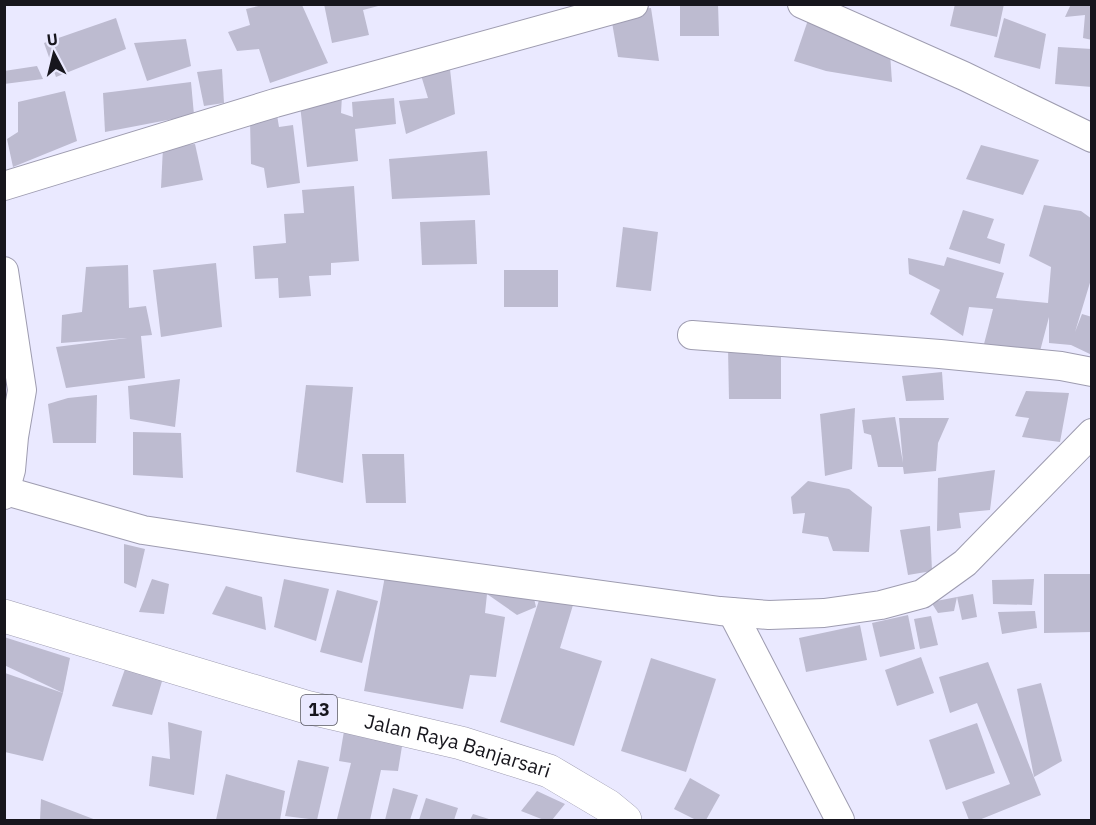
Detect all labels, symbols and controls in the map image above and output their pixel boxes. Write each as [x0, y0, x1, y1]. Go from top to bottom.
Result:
north arrow [24, 24, 84, 84]
text: U [45, 29, 59, 50]
road number: 13 [301, 695, 337, 725]
street label: Jalan Raya Banjarsari [362, 707, 555, 784]

